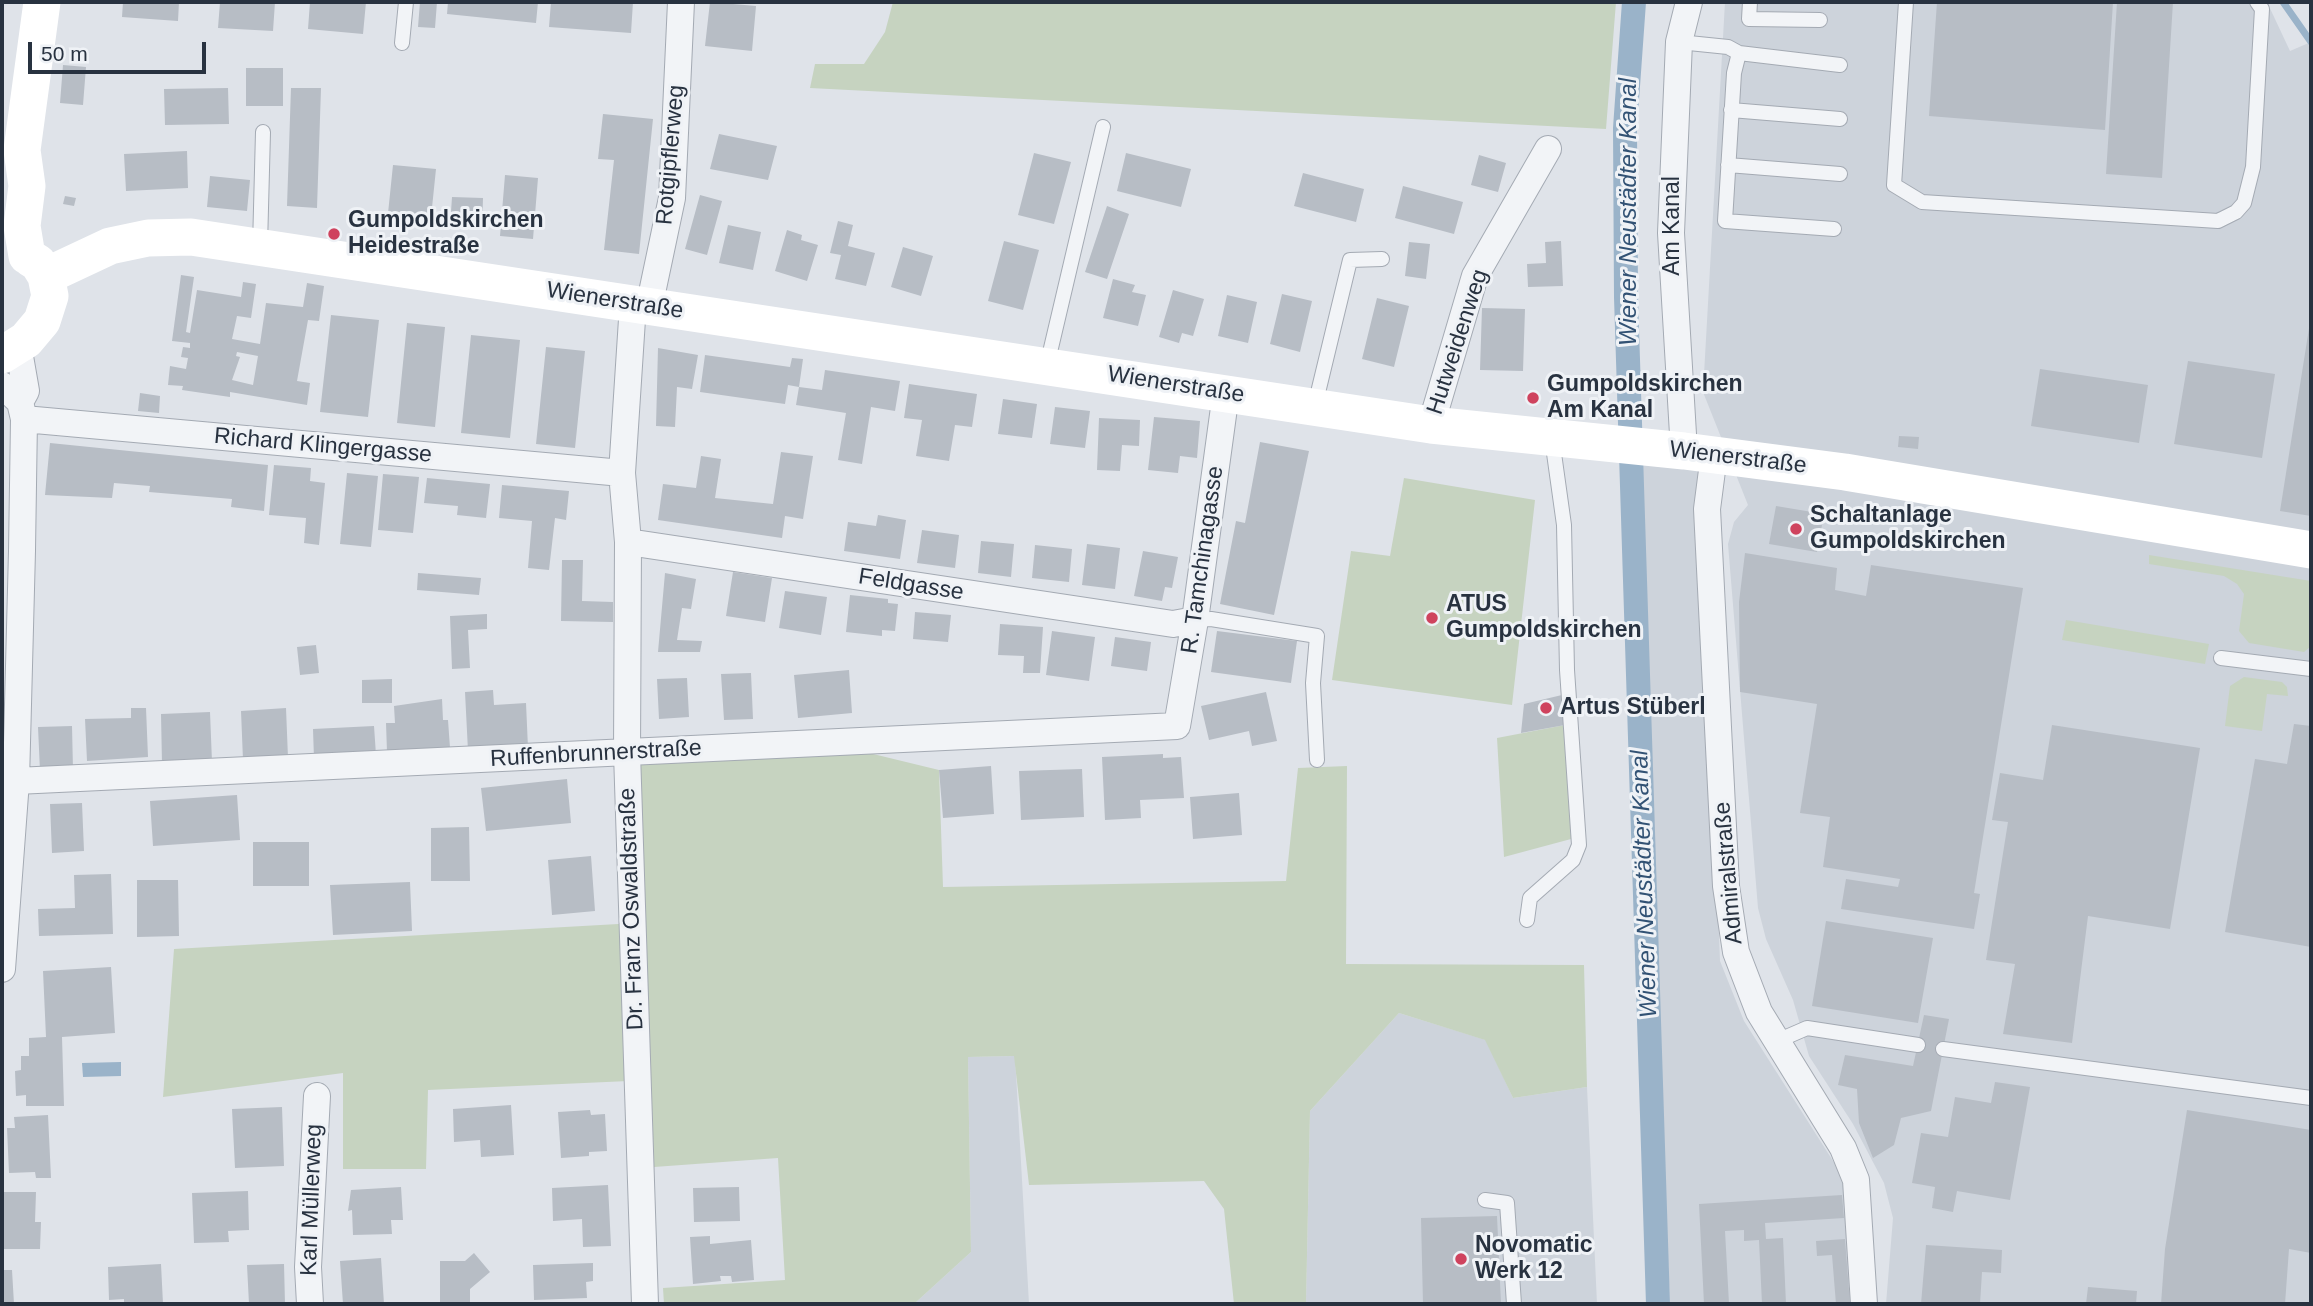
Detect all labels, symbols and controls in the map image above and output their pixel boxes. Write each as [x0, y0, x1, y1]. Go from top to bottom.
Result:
scale bar [32, 28, 210, 72]
text: 50 m [41, 42, 88, 65]
water label: Wiener Neustädter Kanal [1615, 78, 1643, 346]
street label: Rotgipflerweg [651, 84, 691, 226]
street label: Am Kanal [1659, 176, 1687, 276]
place label: Gumpoldskirchen Heidestraße [348, 207, 544, 261]
marker: Gumpoldskirchen Heidestraße [326, 226, 342, 242]
street label: Hutweidenweg [1422, 266, 1494, 418]
street label: Wienerstraße [545, 277, 685, 325]
street label: Wienerstraße [1106, 361, 1246, 409]
place label: Gumpoldskirchen Am Kanal [1547, 371, 1743, 425]
marker: Gumpoldskirchen Am Kanal [1525, 390, 1541, 406]
street label: Richard Klingergasse [213, 423, 433, 469]
street label: Wienerstraße [1668, 436, 1808, 480]
street label: R. Tamchinagasse [1176, 464, 1230, 656]
place label: Schaltanlage Gumpoldskirchen [1810, 502, 2006, 556]
marker: Schaltanlage Gumpoldskirchen [1788, 521, 1804, 537]
street label: Feldgasse [856, 563, 966, 607]
place label: ATUS Gumpoldskirchen [1446, 591, 1642, 645]
marker: ATUS Gumpoldskirchen [1424, 610, 1440, 626]
place label: Artus Stüberl [1560, 694, 1706, 722]
marker: Artus Stüberl [1538, 700, 1554, 716]
street label: Ruffenbrunnerstraße [490, 735, 702, 773]
water label: Wiener Neustädter Kanal [1626, 750, 1664, 1018]
street label: Dr. Franz Oswaldstraße [614, 787, 650, 1031]
street label: Admiralstraße [1709, 800, 1749, 946]
street label: Karl Müllerweg [296, 1124, 328, 1276]
place label: Novomatic Werk 12 [1475, 1232, 1593, 1286]
marker: Novomatic Werk 12 [1453, 1251, 1469, 1267]

